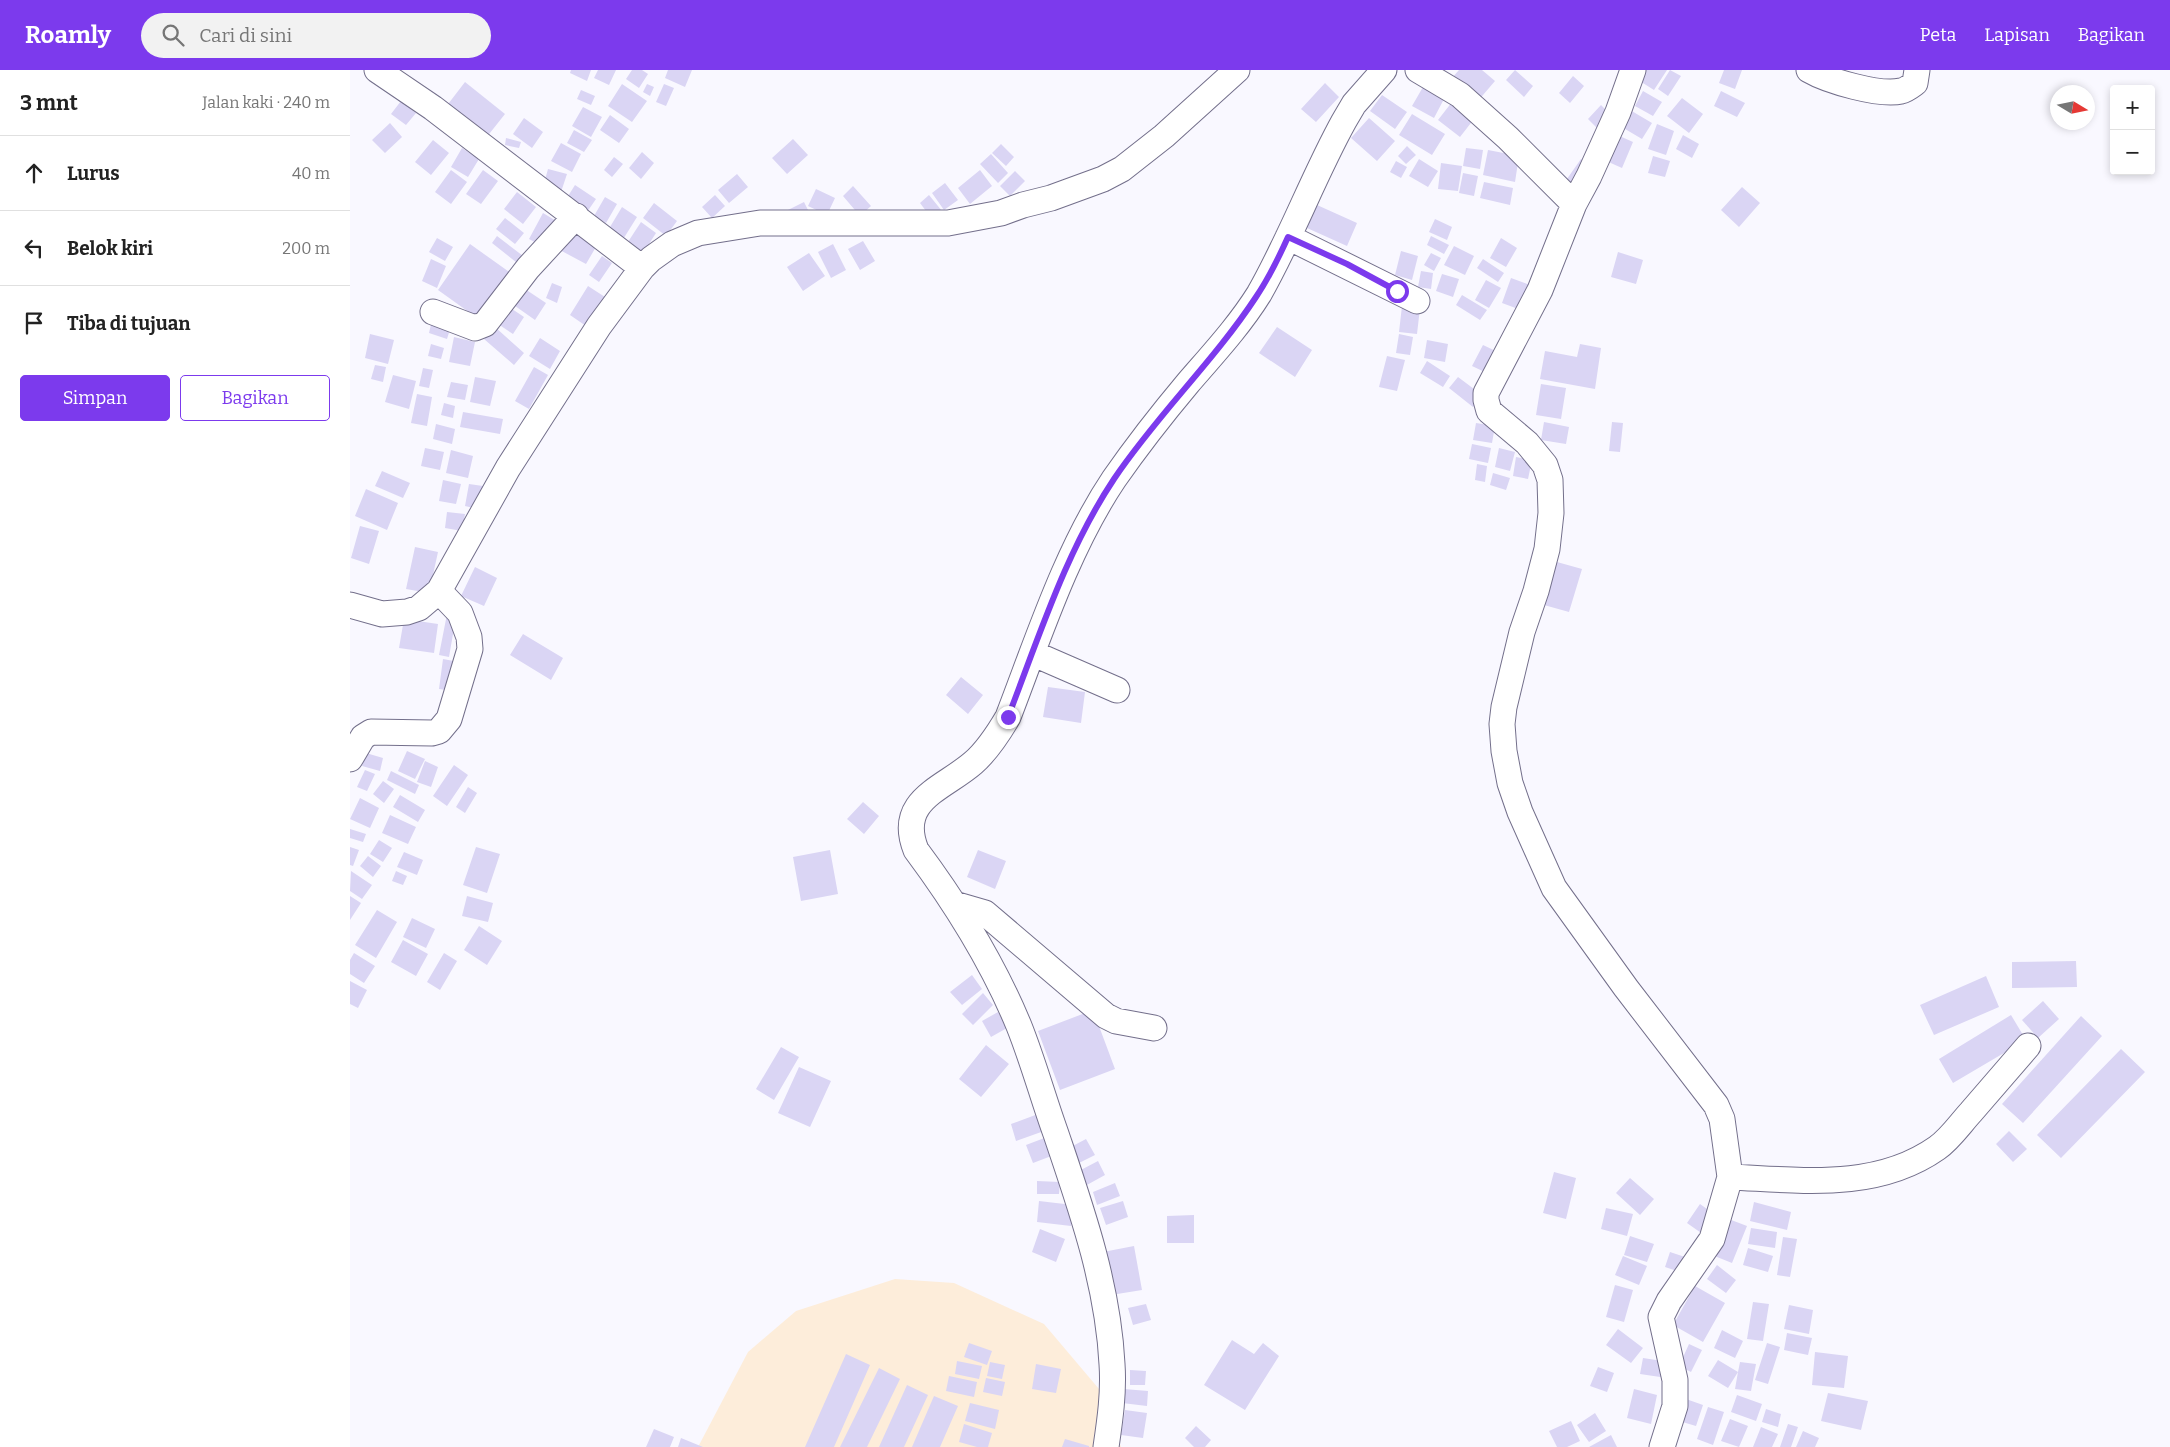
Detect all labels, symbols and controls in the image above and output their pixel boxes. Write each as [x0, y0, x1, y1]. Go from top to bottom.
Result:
search box [141, 13, 491, 58]
text: Roamly [25, 21, 111, 49]
icon: search [159, 21, 187, 49]
text: Cari di sini [199, 24, 292, 47]
text: Peta [1920, 24, 1956, 46]
text: Lapisan [1984, 24, 2050, 46]
text: Bagikan [2078, 24, 2145, 46]
north arrow [2050, 85, 2095, 130]
map controls [2110, 85, 2155, 175]
button: + [2110, 85, 2155, 130]
text: 3 mnt [20, 90, 78, 116]
text: Jalan kaki · 240 m [202, 93, 330, 112]
button: − [2110, 130, 2155, 175]
icon: ahead [20, 159, 48, 187]
text: Lurus [67, 162, 120, 185]
text: 40 m [292, 164, 330, 183]
icon: left [20, 234, 48, 262]
text: Belok kiri [67, 237, 153, 260]
text: 200 m [282, 239, 330, 258]
route start [1386, 280, 1409, 303]
icon: arrive [20, 309, 48, 337]
text: Tiba di tujuan [67, 312, 191, 335]
button: Simpan [20, 375, 170, 421]
button: Bagikan [180, 375, 330, 421]
route end [997, 706, 1020, 729]

